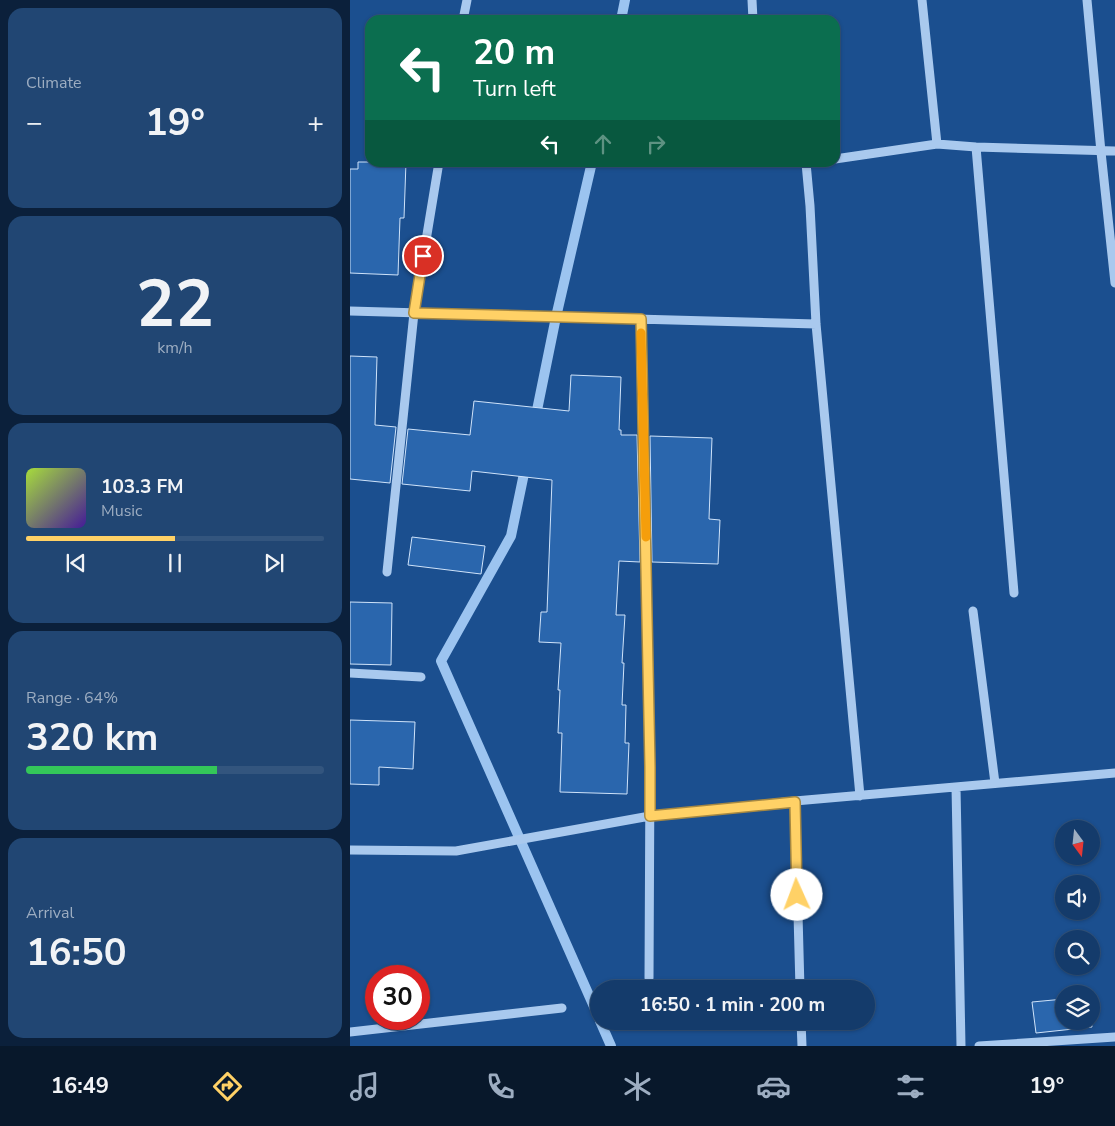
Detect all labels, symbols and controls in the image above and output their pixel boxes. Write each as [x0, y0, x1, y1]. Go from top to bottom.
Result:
text: 20 m [473, 29, 555, 76]
icon: left [390, 35, 455, 100]
text: Climate [26, 72, 81, 94]
text: Turn left [473, 74, 556, 104]
text: 19° [145, 97, 205, 148]
text: − [26, 104, 43, 142]
text: + [307, 104, 324, 142]
icon: left [536, 130, 564, 158]
icon: ahead [589, 130, 617, 158]
icon: right [642, 130, 670, 158]
pin [402, 235, 444, 277]
icon: arrive [409, 242, 437, 270]
text: 22 [136, 260, 214, 349]
text: km/h [157, 337, 193, 359]
text: 103.3 FM [101, 474, 184, 500]
text: Music [101, 500, 142, 522]
icon: previous [62, 549, 90, 577]
icon: pause [161, 549, 189, 577]
icon: next [260, 549, 288, 577]
text: Range · 64% [26, 687, 118, 709]
text: 320 km [26, 712, 158, 763]
north arrow [1055, 820, 1100, 865]
map controls [1055, 820, 1100, 1030]
position arrow [770, 868, 822, 920]
button: sound [1055, 875, 1100, 920]
text: Arrival [26, 902, 74, 924]
text: 16:50 [26, 927, 127, 978]
button: search [1055, 930, 1100, 975]
speed limit sign: 30 [365, 965, 430, 1030]
button: layers [1055, 985, 1100, 1030]
text: 16:50 · 1 min · 200 m [640, 992, 825, 1018]
icon: directions [210, 1069, 245, 1104]
icon: music [347, 1069, 382, 1104]
icon: phone [483, 1069, 518, 1104]
icon: climate [620, 1069, 655, 1104]
icon: car [756, 1069, 791, 1104]
icon: filters [893, 1069, 928, 1104]
text: 16:49 [51, 1071, 109, 1101]
text: 19° [1029, 1071, 1064, 1101]

